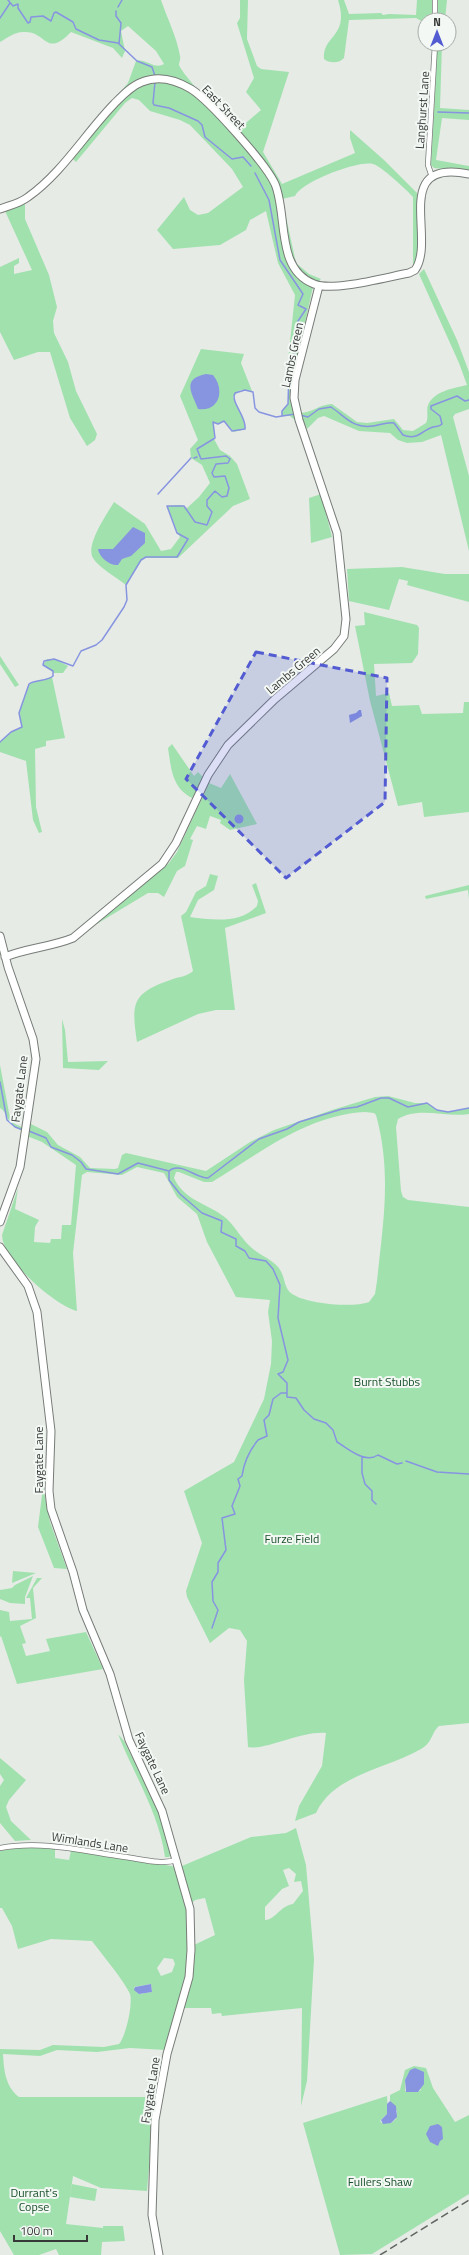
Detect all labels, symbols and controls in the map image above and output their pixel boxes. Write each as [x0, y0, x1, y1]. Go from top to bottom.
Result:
north arrow [417, 12, 457, 52]
text: N [433, 14, 441, 30]
street label: Langhurst Lane [410, 70, 434, 150]
street label: East Street [198, 80, 251, 134]
street label: Lambs Green [276, 321, 308, 389]
street label: Lambs Green [261, 641, 325, 699]
street label: Faygate Lane [5, 1055, 33, 1123]
park label: Burnt Stubbs [354, 1372, 421, 1391]
street label: Faygate Lane [29, 1427, 48, 1493]
park label: Furze Field [265, 1529, 319, 1548]
street label: Faygate Lane [130, 1729, 176, 1797]
street label: Wimlands Lane [50, 1827, 130, 1857]
street label: Faygate Lane [135, 2055, 165, 2125]
park label: Fullers Shaw [348, 2172, 412, 2191]
park label: Durrant's Copse [10, 2183, 58, 2216]
scale bar [14, 2217, 87, 2243]
text: 100 m [20, 2221, 53, 2240]

